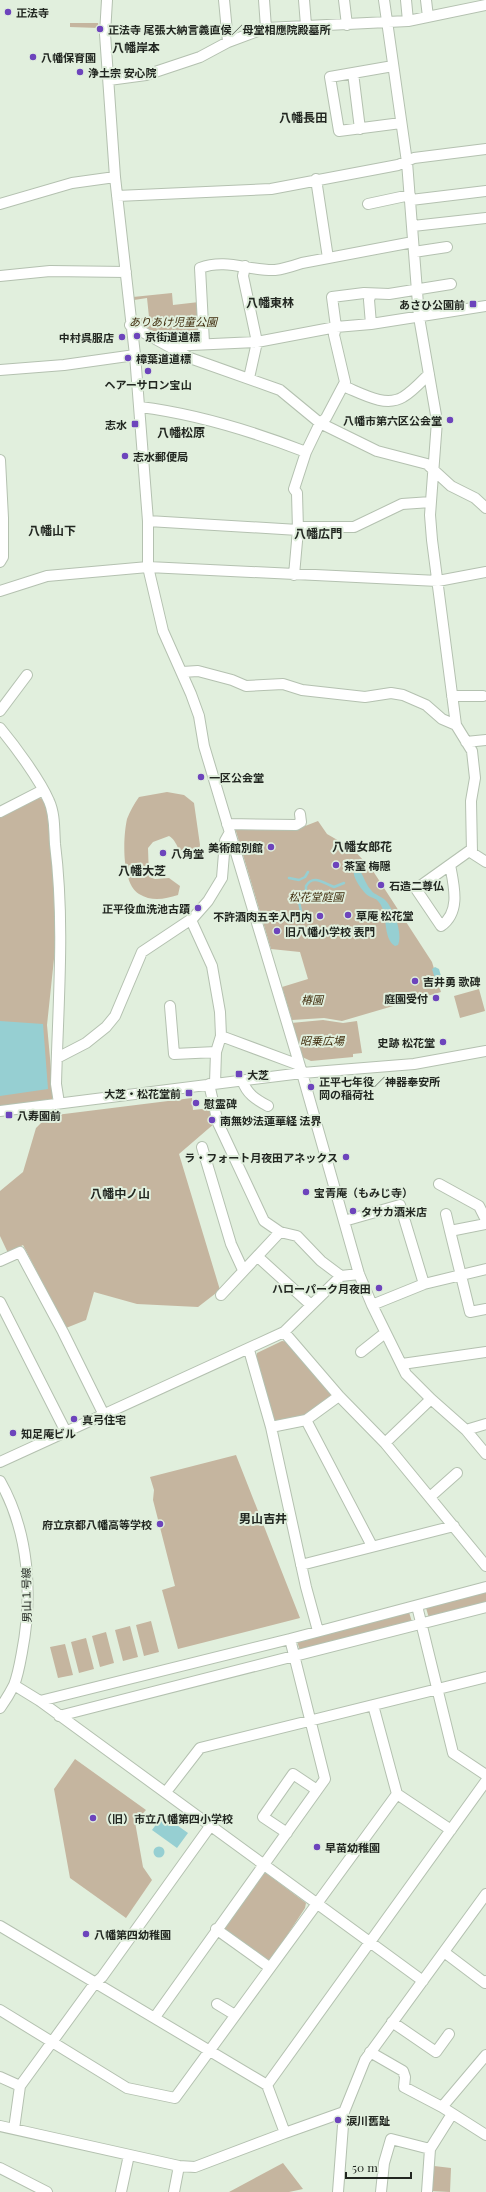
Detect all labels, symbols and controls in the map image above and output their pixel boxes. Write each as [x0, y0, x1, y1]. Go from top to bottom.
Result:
place label: 正法寺 [16, 5, 49, 20]
marker: 正法寺 [3, 7, 13, 17]
place label: 正法寺 尾張大納言義直侯／母堂相應院殿墓所 [108, 22, 331, 37]
marker: 正法寺 尾張大納言義直侯／母堂相應院殿墓所 [95, 24, 105, 34]
district label: 八幡岸本 [112, 39, 160, 55]
place label: 八幡保育園 [41, 50, 96, 65]
marker: 八幡保育園 [28, 52, 38, 62]
place label: 浄土宗 安心院 [88, 65, 157, 80]
marker: 浄土宗 安心院 [75, 67, 85, 77]
district label: 八幡長田 [279, 109, 327, 125]
district label: 八幡東林 [246, 294, 294, 310]
place label: あさひ公園前 [399, 297, 465, 312]
marker: あさひ公園前 [468, 299, 478, 309]
park label: ありあけ児童公園 [129, 314, 219, 329]
place label: 京街道道標 [145, 329, 200, 344]
place label: 中村呉服店 [59, 330, 114, 345]
marker: 京街道道標 [132, 331, 142, 341]
marker: 中村呉服店 [117, 332, 127, 342]
place label: 樟葉道道標 [136, 351, 191, 366]
marker: 樟葉道道標 [123, 353, 133, 363]
marker: ヘアーサロン宝山 [143, 366, 153, 376]
place label: ヘアーサロン宝山 [104, 377, 192, 392]
place label: 八幡市第六区公会堂 [343, 413, 442, 428]
marker: 八幡市第六区公会堂 [445, 415, 455, 425]
place label: 志水 [105, 417, 127, 432]
marker: 志水 [130, 419, 140, 429]
district label: 八幡松原 [157, 424, 205, 440]
place label: 志水郵便局 [133, 449, 188, 464]
marker: 志水郵便局 [120, 451, 130, 461]
district label: 八幡山下 [28, 522, 76, 538]
district label: 八幡広門 [294, 525, 342, 541]
place label: 一区公会堂 [209, 770, 264, 785]
marker: 一区公会堂 [196, 772, 206, 782]
district label: 八幡女郎花 [332, 838, 392, 854]
place label: 美術館別館 [208, 840, 263, 855]
marker: 美術館別館 [266, 842, 276, 852]
place label: 八角堂 [171, 846, 204, 861]
marker: 八角堂 [158, 848, 168, 858]
place label: 茶室 梅隠 [344, 858, 391, 873]
marker: 茶室 梅隠 [331, 860, 341, 870]
district label: 八幡大芝 [118, 862, 166, 878]
place label: 石造二尊仏 [389, 878, 444, 893]
marker: 石造二尊仏 [376, 880, 386, 890]
park label: 松花堂庭園 [289, 889, 345, 904]
place label: 正平役血洗池古蹟 [102, 901, 190, 916]
marker: 正平役血洗池古蹟 [193, 903, 203, 913]
place label: 草庵 松花堂 [356, 908, 414, 923]
place label: 不許酒肉五辛入門内 [213, 909, 312, 924]
marker: 草庵 松花堂 [343, 910, 353, 920]
marker: 不許酒肉五辛入門内 [315, 911, 325, 921]
place label: 旧八幡小学校 表門 [285, 924, 376, 939]
marker: 旧八幡小学校 表門 [272, 926, 282, 936]
place label: 吉井勇 歌碑 [423, 974, 481, 989]
marker: 吉井勇 歌碑 [410, 976, 420, 986]
place label: 庭園受付 [384, 991, 428, 1006]
park label: 椿園 [301, 992, 325, 1007]
marker: 庭園受付 [431, 993, 441, 1003]
park label: 昭乗広場 [300, 1033, 346, 1048]
place label: 史跡 松花堂 [377, 1035, 435, 1050]
marker: 史跡 松花堂 [438, 1037, 448, 1047]
place label: 大芝 [247, 1067, 269, 1082]
marker: 大芝 [234, 1069, 244, 1079]
place label: 正平七年役／神器奉安所 岡の稲荷社 [319, 1074, 440, 1102]
marker: 正平七年役／神器奉安所 岡の稲荷社 [306, 1082, 316, 1092]
place label: 大芝・松花堂前 [104, 1086, 181, 1101]
marker: 大芝・松花堂前 [184, 1088, 194, 1098]
place label: 慰霊碑 [204, 1096, 237, 1111]
marker: 慰霊碑 [191, 1098, 201, 1108]
place label: 八寿園前 [17, 1108, 61, 1123]
marker: 八寿園前 [4, 1110, 14, 1120]
place label: 南無妙法蓮華経 法界 [220, 1113, 322, 1128]
marker: 南無妙法蓮華経 法界 [207, 1115, 217, 1125]
place label: ラ・フォート月夜田アネックス [184, 1150, 338, 1165]
marker: ラ・フォート月夜田アネックス [341, 1152, 351, 1162]
district label: 八幡中ノ山 [90, 1185, 150, 1201]
place label: 宝青庵（もみじ寺） [314, 1185, 413, 1200]
marker: 宝青庵（もみじ寺） [301, 1187, 311, 1197]
place label: タサカ酒米店 [361, 1204, 427, 1219]
marker: タサカ酒米店 [348, 1206, 358, 1216]
place label: ハローパーク月夜田 [272, 1281, 371, 1296]
marker: ハローパーク月夜田 [374, 1283, 384, 1293]
place label: 真弓住宅 [82, 1412, 126, 1427]
marker: 真弓住宅 [69, 1414, 79, 1424]
place label: 知足庵ビル [21, 1426, 76, 1441]
marker: 知足庵ビル [8, 1428, 18, 1438]
district label: 男山吉井 [239, 1510, 287, 1526]
place label: 府立京都八幡高等学校 [42, 1517, 152, 1532]
marker: 府立京都八幡高等学校 [155, 1519, 165, 1529]
street label: 男山１号線 [18, 1567, 34, 1623]
place label: （旧）市立八幡第四小学校 [101, 1811, 233, 1826]
marker: （旧）市立八幡第四小学校 [88, 1813, 98, 1823]
place label: 早苗幼稚園 [325, 1840, 380, 1855]
marker: 早苗幼稚園 [312, 1842, 322, 1852]
place label: 八幡第四幼稚園 [94, 1927, 171, 1942]
marker: 八幡第四幼稚園 [81, 1929, 91, 1939]
place label: 涙川舊趾 [346, 2113, 390, 2128]
marker: 涙川舊趾 [333, 2115, 343, 2125]
scale bar [346, 2154, 411, 2180]
text: 50 m [352, 2159, 378, 2175]

